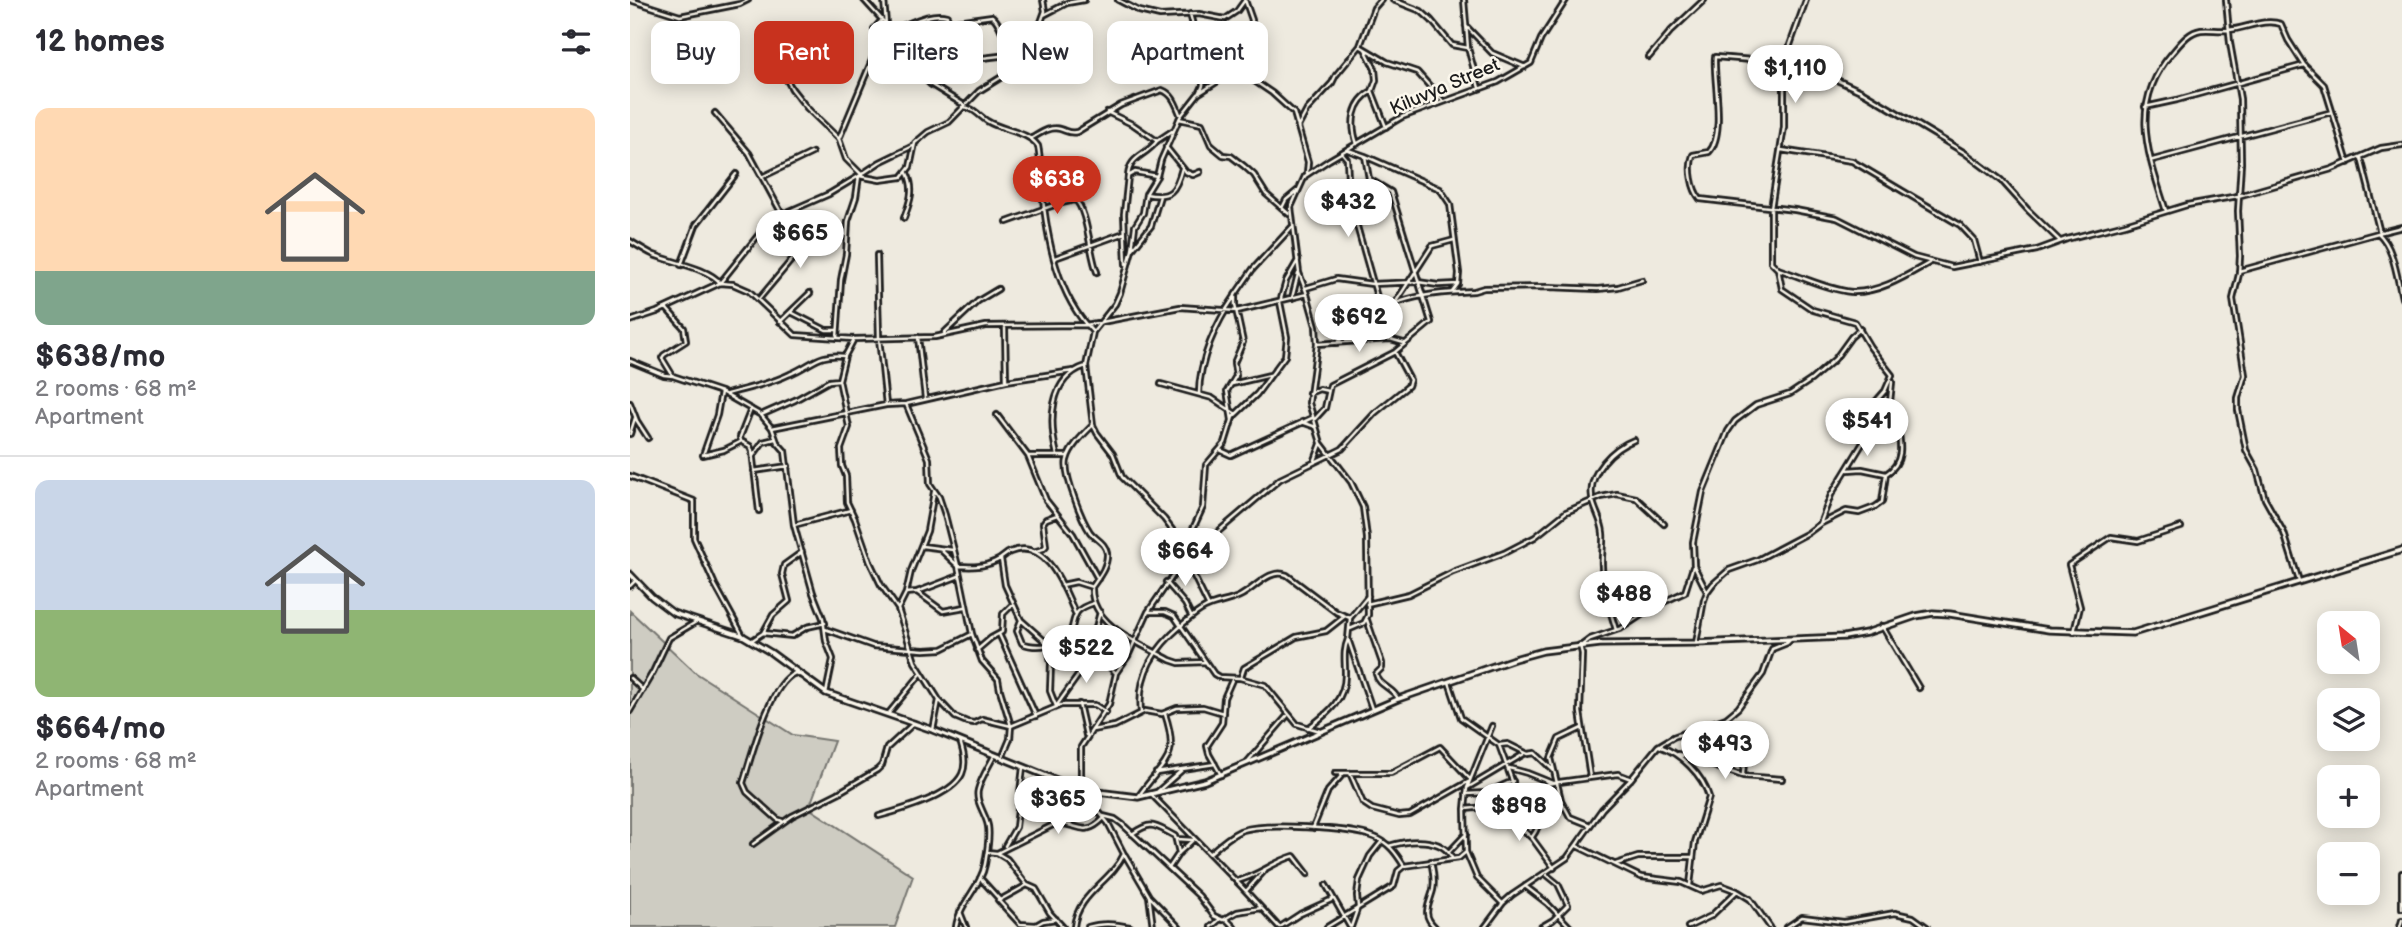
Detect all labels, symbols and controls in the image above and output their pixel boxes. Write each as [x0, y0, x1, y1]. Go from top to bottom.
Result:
chip: Buy [651, 21, 740, 84]
chip: Rent [754, 21, 854, 84]
chip: Filters [868, 21, 983, 84]
chip: New [997, 21, 1093, 84]
chip: Apartment [1107, 21, 1268, 84]
icon: filters [557, 23, 595, 61]
text: 12 homes [35, 24, 165, 60]
pin: $1,110 [1738, 46, 1852, 105]
street label: Kiluvya Street [1387, 54, 1503, 120]
text: $1,110 [1763, 54, 1827, 82]
icon: home [252, 154, 378, 280]
pin: $638 [1016, 156, 1098, 216]
text: $638 [1029, 165, 1085, 193]
pin: $432 [1307, 180, 1389, 239]
text: $432 [1320, 188, 1376, 216]
pin: $665 [759, 210, 841, 270]
text: $665 [772, 219, 828, 247]
pin: $692 [1318, 294, 1400, 354]
text: $692 [1331, 303, 1387, 331]
text: $638/mo [35, 339, 165, 375]
text: 2 rooms · 68 m² [35, 375, 197, 403]
pin: $541 [1826, 398, 1908, 458]
text: Apartment [35, 403, 144, 431]
text: $541 [1841, 407, 1893, 435]
icon: home [252, 526, 378, 652]
pin: $664 [1144, 528, 1226, 588]
text: $664 [1157, 537, 1213, 565]
pin: $488 [1583, 572, 1665, 631]
text: $488 [1596, 580, 1652, 608]
north arrow [2317, 611, 2380, 674]
map controls [2317, 611, 2380, 905]
pin: $522 [1045, 626, 1127, 685]
text: $522 [1058, 634, 1114, 662]
button: layers [2317, 688, 2380, 751]
text: $664/mo [35, 711, 166, 747]
pin: $493 [1684, 722, 1766, 781]
text: $493 [1697, 730, 1753, 758]
text: 2 rooms · 68 m² [35, 747, 197, 775]
button: + [2317, 765, 2380, 828]
text: Apartment [35, 775, 144, 803]
pin: $365 [1017, 776, 1099, 836]
pin: $898 [1478, 784, 1560, 843]
text: $365 [1030, 785, 1086, 813]
text: $898 [1491, 792, 1547, 820]
button: − [2317, 842, 2380, 905]

